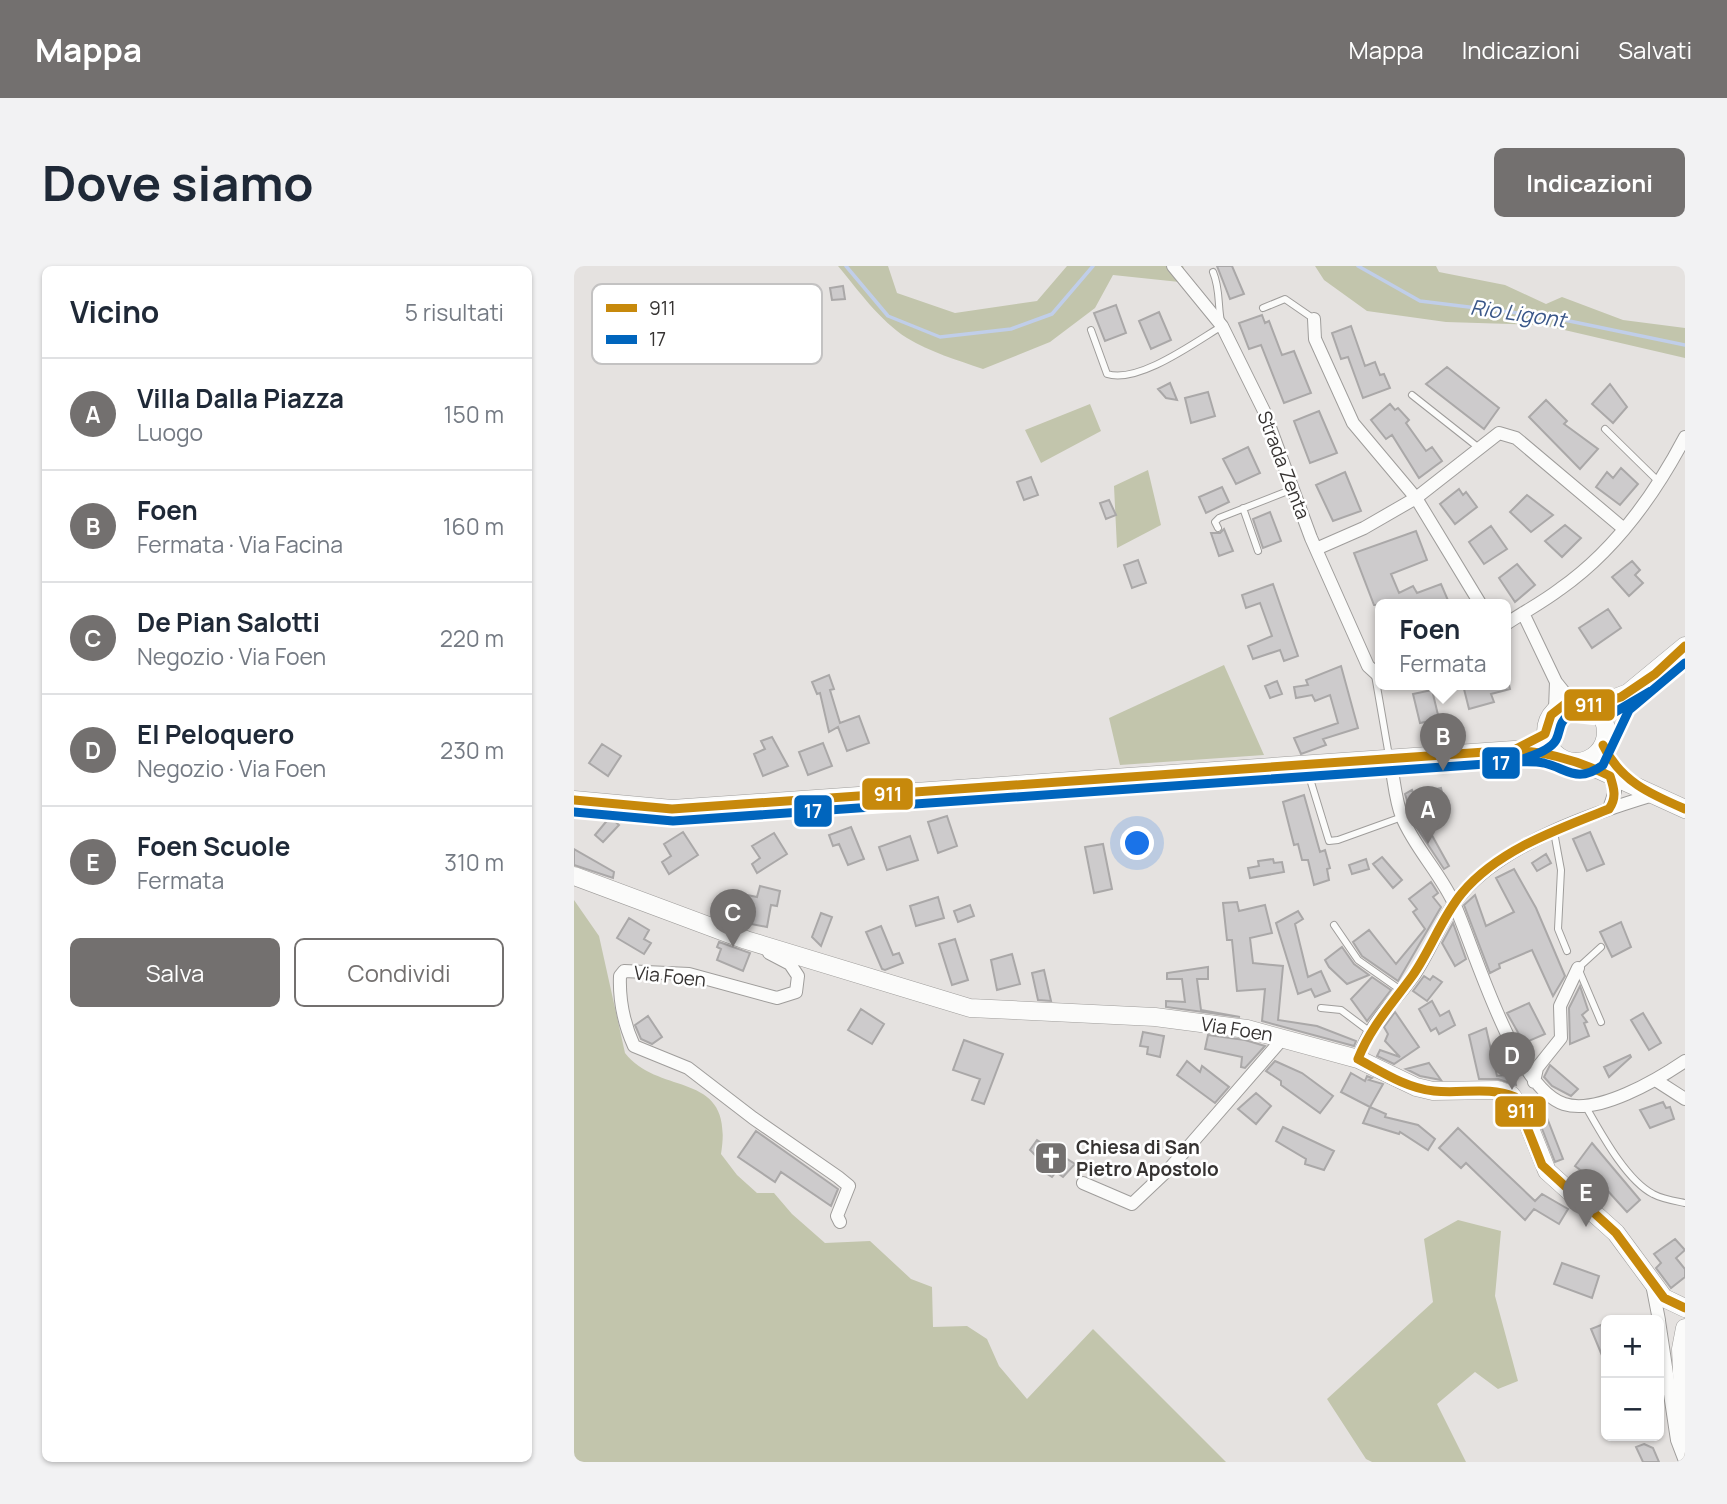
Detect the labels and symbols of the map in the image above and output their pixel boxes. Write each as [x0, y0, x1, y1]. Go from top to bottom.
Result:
legend [592, 284, 822, 364]
water label: Rio Ligont [1469, 292, 1570, 334]
text: 911 [649, 295, 676, 321]
text: 17 [649, 326, 666, 352]
street label: Strada Zenta [1251, 407, 1317, 523]
line badge: 911 [1563, 688, 1616, 722]
text: 911 [1575, 692, 1603, 718]
pin: B [1420, 713, 1466, 771]
line badge: 17 [1481, 746, 1521, 780]
text: 17 [1492, 750, 1510, 776]
line badge: 911 [861, 777, 914, 811]
text: 911 [874, 781, 902, 807]
pin: A [1405, 786, 1451, 844]
line badge: 17 [793, 794, 833, 828]
text: 17 [804, 798, 822, 824]
your location [1120, 826, 1154, 860]
pin: C [710, 889, 756, 947]
street label: Via Foen [633, 959, 707, 993]
street label: Via Foen [1199, 1010, 1275, 1048]
pin: D [1489, 1032, 1535, 1090]
line badge: 911 [1494, 1095, 1547, 1128]
text: 911 [1507, 1098, 1535, 1124]
place label: Chiesa di San Pietro Apostolo [1076, 1134, 1219, 1182]
church icon: Chiesa di San Pietro Apostolo [1032, 1139, 1070, 1177]
pin: E [1563, 1169, 1609, 1227]

